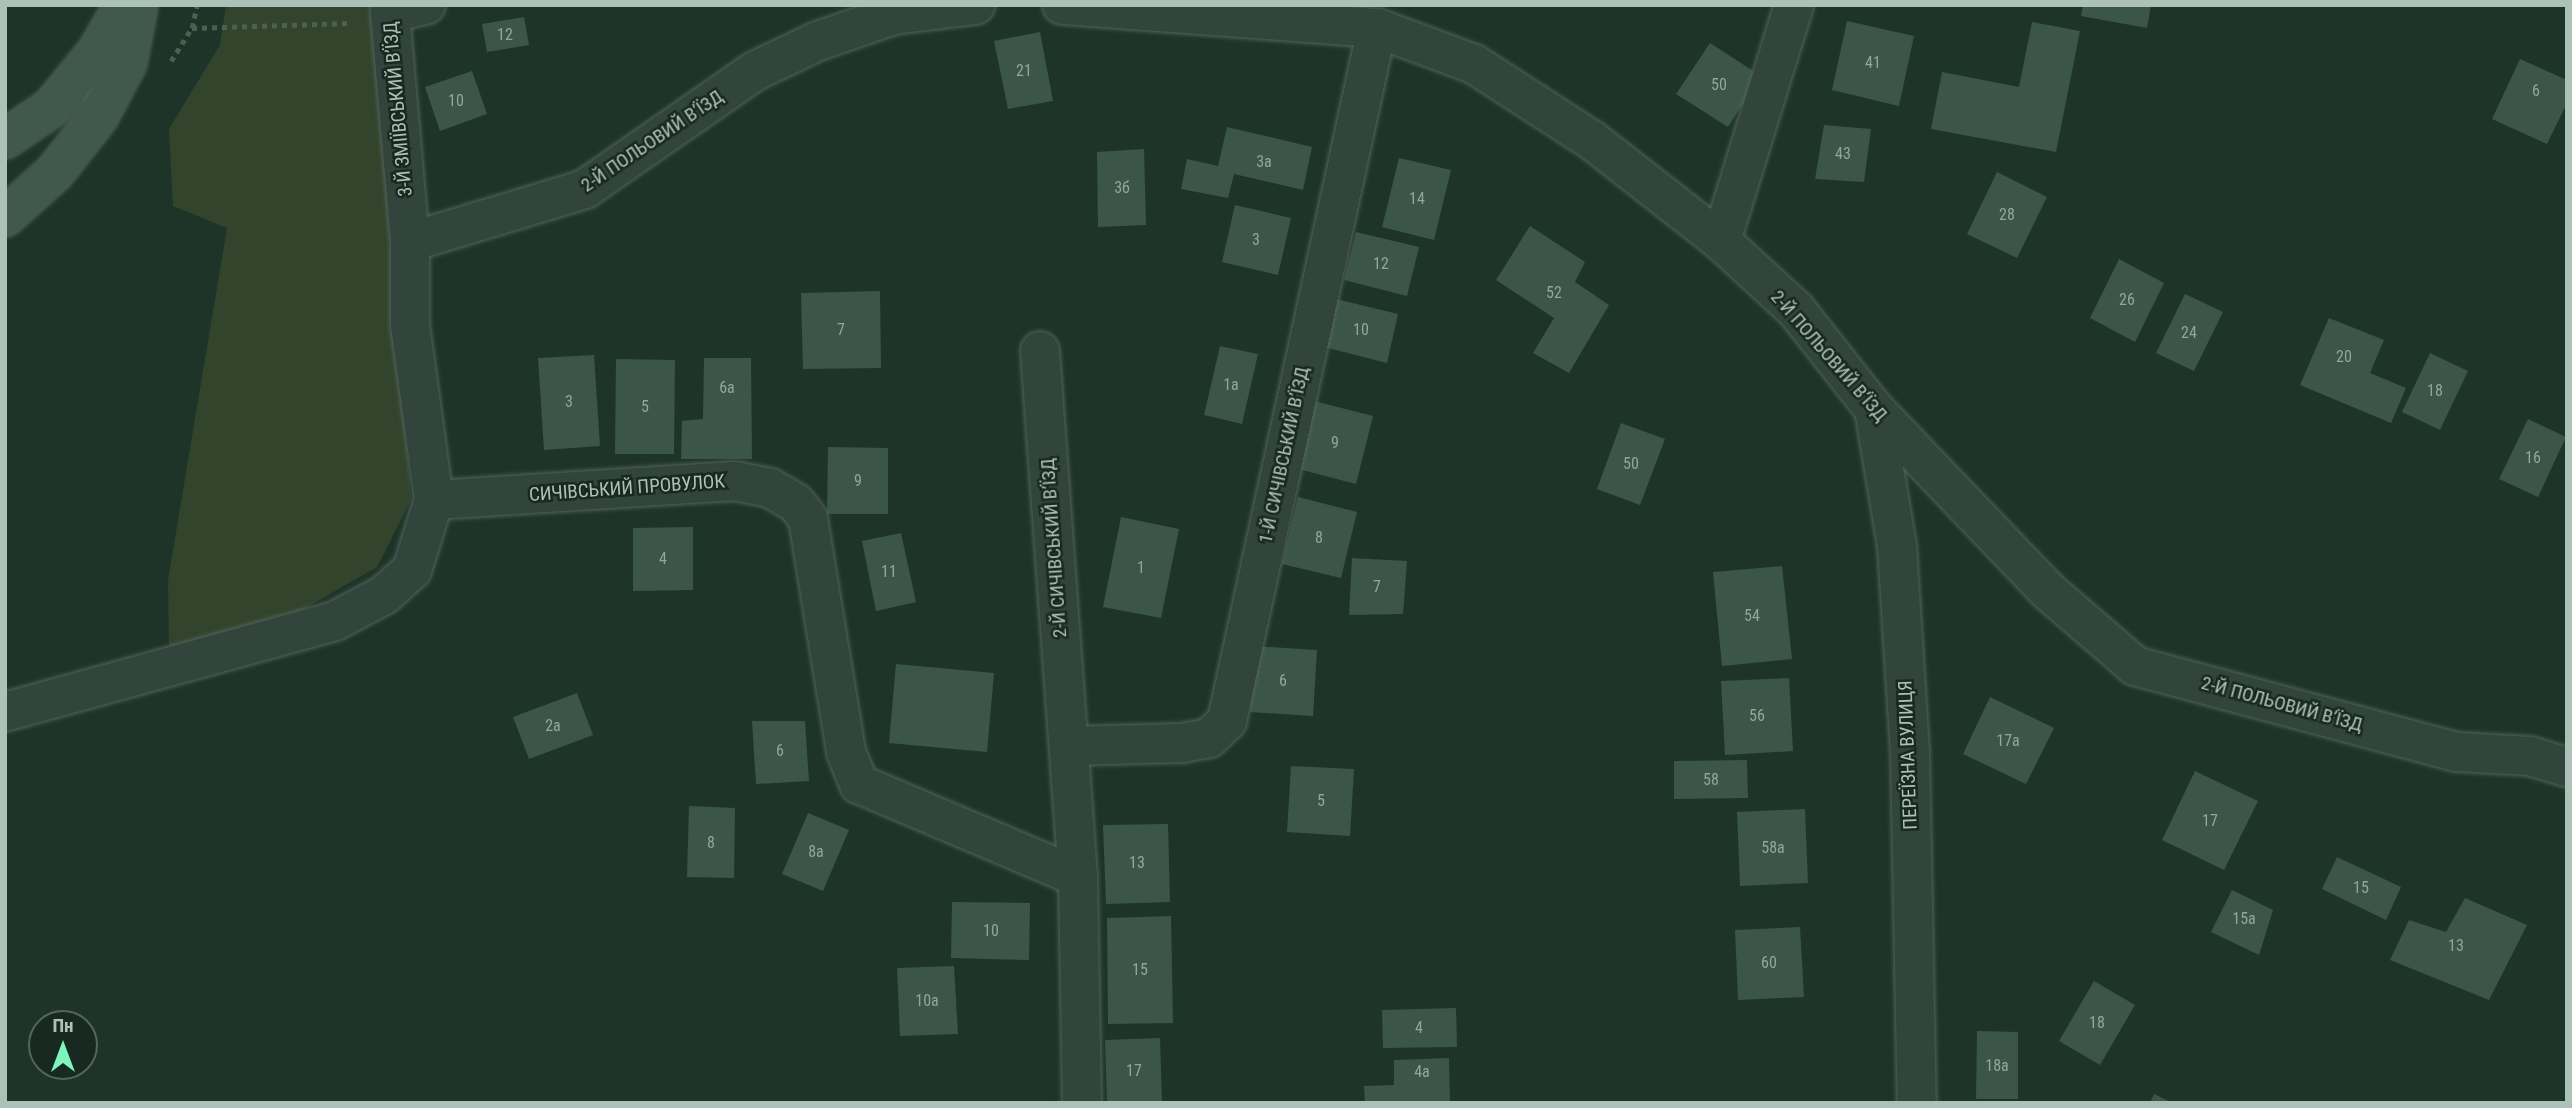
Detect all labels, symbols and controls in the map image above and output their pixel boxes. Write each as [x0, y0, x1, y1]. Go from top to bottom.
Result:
street label: 3-Й ЗМІЇВСЬКИЙ В’ЇЗД [379, 21, 417, 197]
house number: 12 [497, 25, 513, 45]
house number: 41 [1865, 53, 1881, 73]
house number: 21 [1016, 61, 1032, 81]
house number: 50 [1711, 75, 1727, 95]
house number: 6 [2532, 81, 2540, 101]
street label: 2-Й ПОЛЬОВИЙ В’ЇЗД [577, 85, 727, 197]
house number: 10 [448, 91, 464, 111]
house number: 43 [1835, 144, 1851, 164]
house number: 3а [1256, 152, 1272, 172]
house number: 3б [1114, 178, 1130, 198]
house number: 14 [1409, 189, 1425, 209]
house number: 28 [1999, 205, 2015, 225]
house number: 3 [1252, 230, 1260, 250]
house number: 12 [1373, 254, 1389, 274]
house number: 52 [1546, 283, 1562, 303]
street label: 2-Й ПОЛЬОВИЙ В’ЇЗД [1766, 286, 1892, 426]
house number: 26 [2119, 290, 2135, 310]
house number: 7 [837, 320, 845, 340]
house number: 10 [1353, 320, 1369, 340]
house number: 24 [2181, 323, 2197, 343]
house number: 20 [2336, 347, 2352, 367]
street label: 1-Й СИЧІВСЬКИЙ В’ЇЗД [1254, 365, 1314, 545]
house number: 1а [1223, 375, 1239, 395]
house number: 6а [719, 378, 735, 398]
house number: 18 [2427, 381, 2443, 401]
house number: 3 [565, 392, 573, 412]
house number: 5 [641, 397, 649, 417]
house number: 9 [1331, 433, 1339, 453]
house number: 16 [2525, 448, 2541, 468]
house number: 50 [1623, 454, 1639, 474]
street label: 2-Й СИЧІВСЬКИЙ В’ЇЗД [1036, 457, 1072, 639]
street label: СИЧІВСЬКИЙ ПРОВУЛОК [528, 470, 726, 506]
house number: 9 [854, 471, 862, 491]
house number: 8 [1315, 528, 1323, 548]
house number: 4 [659, 549, 667, 569]
house number: 1 [1137, 558, 1145, 578]
house number: 11 [881, 562, 897, 582]
house number: 7 [1373, 577, 1381, 597]
house number: 54 [1744, 606, 1760, 626]
house number: 6 [1279, 671, 1287, 691]
street label: 2-Й ПОЛЬОВИЙ В’ЇЗД [2199, 671, 2365, 737]
street label: ПЕРЕЇЗНА ВУЛИЦЯ [1894, 680, 1922, 830]
house number: 56 [1749, 706, 1765, 726]
house number: 2а [545, 716, 561, 736]
house number: 17а [1996, 731, 2020, 751]
house number: 6 [776, 741, 784, 761]
house number: 58 [1703, 770, 1719, 790]
house number: 5 [1317, 791, 1325, 811]
house number: 17 [2202, 811, 2218, 831]
house number: 8 [707, 833, 715, 853]
house number: 58а [1761, 838, 1785, 858]
house number: 8а [808, 842, 824, 862]
house number: 13 [1129, 853, 1145, 873]
house number: 15 [2353, 878, 2369, 898]
house number: 15а [2232, 909, 2256, 929]
house number: 10 [983, 921, 999, 941]
house number: 13 [2448, 936, 2464, 956]
house number: 60 [1761, 953, 1777, 973]
house number: 15 [1132, 960, 1148, 980]
house number: 10а [915, 991, 939, 1011]
north arrow [28, 1010, 98, 1080]
house number: 18 [2089, 1013, 2105, 1033]
text: Пн [52, 1014, 74, 1037]
house number: 4 [1415, 1018, 1423, 1038]
house number: 18а [1985, 1056, 2009, 1076]
house number: 17 [1126, 1061, 1142, 1081]
house number: 4а [1414, 1062, 1430, 1082]

